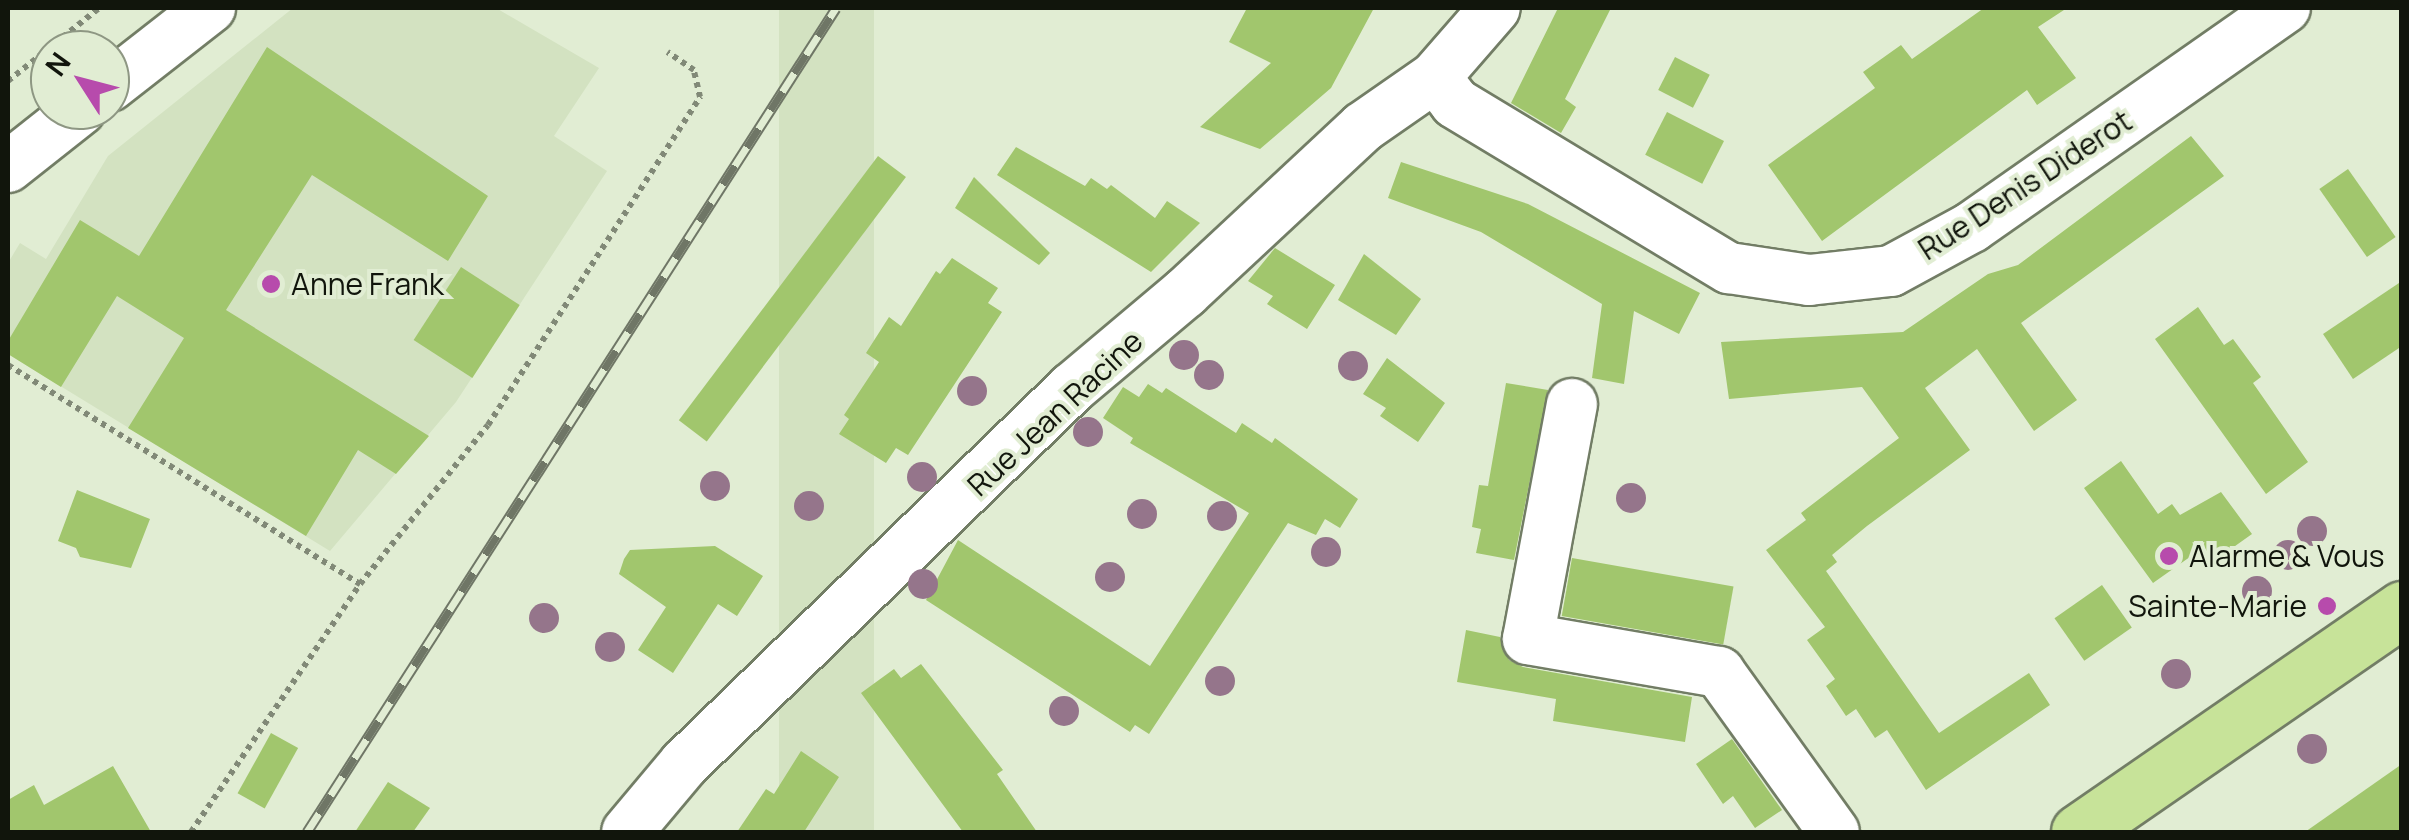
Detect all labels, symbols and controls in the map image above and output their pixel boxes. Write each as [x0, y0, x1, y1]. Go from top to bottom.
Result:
north arrow [30, 30, 130, 130]
text: N [36, 44, 79, 83]
street label: Rue Denis Diderot [1912, 103, 2138, 267]
place label: Anne Frank [291, 266, 444, 302]
marker: Anne Frank [260, 273, 282, 295]
street label: Rue Jean Racine [960, 323, 1150, 503]
place label: Alarme & Vous [2189, 538, 2385, 574]
marker: Alarme & Vous [2158, 545, 2180, 567]
place label: Sainte-Marie [2128, 588, 2307, 624]
marker: Sainte-Marie [2316, 595, 2338, 617]

